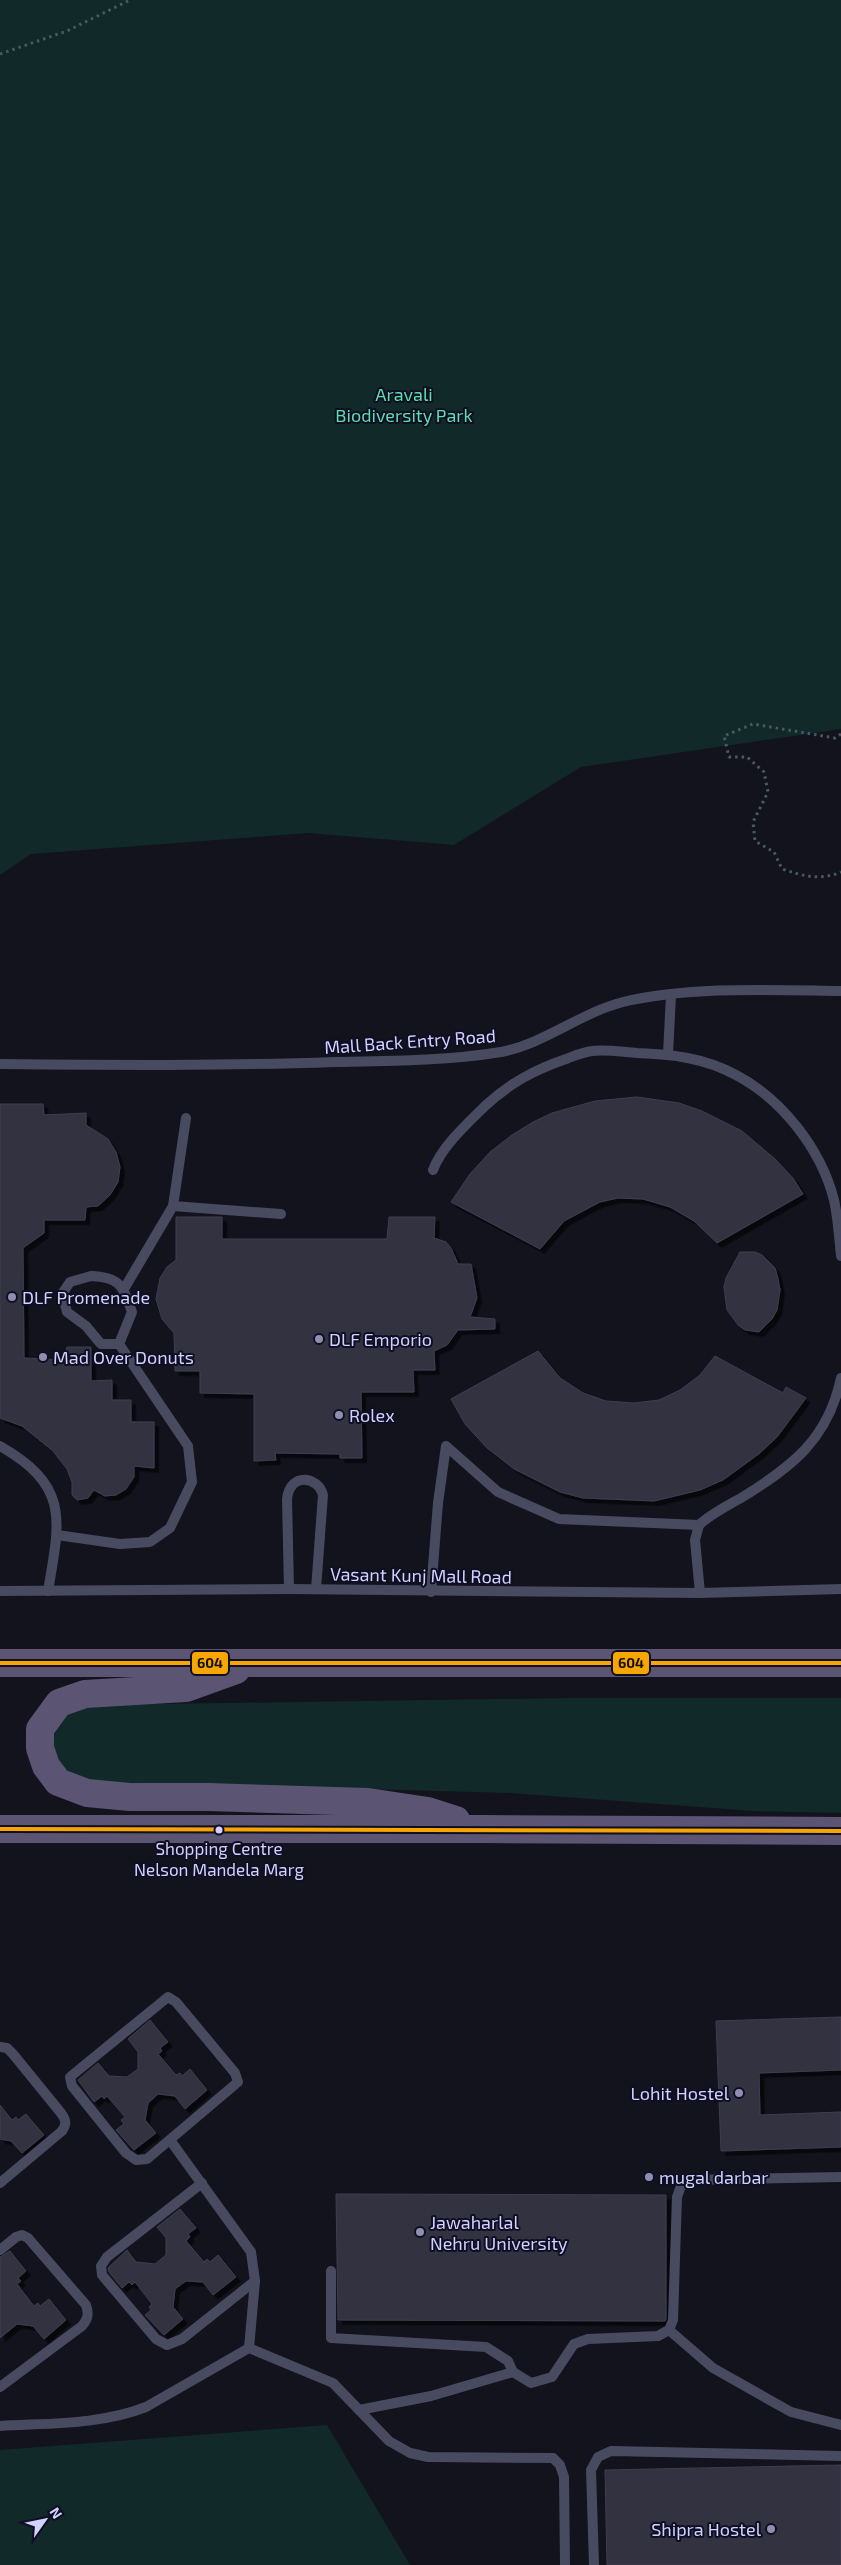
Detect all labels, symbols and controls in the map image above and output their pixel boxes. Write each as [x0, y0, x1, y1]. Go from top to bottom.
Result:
park label: Aravali Biodiversity Park [335, 383, 473, 426]
street label: Mall Back Entry Road [323, 1024, 497, 1058]
place label: DLF Promenade [22, 1286, 150, 1308]
marker: DLF Promenade [6, 1291, 18, 1303]
place label: DLF Emporio [329, 1328, 432, 1350]
marker: DLF Emporio [313, 1333, 325, 1345]
place label: Mad Over Donuts [53, 1346, 194, 1368]
marker: Mad Over Donuts [37, 1351, 49, 1363]
place label: Rolex [349, 1404, 395, 1426]
marker: Rolex [333, 1409, 345, 1421]
street label: Vasant Kunj Mall Road [330, 1562, 512, 1588]
line badge: 604 [191, 1651, 229, 1675]
line badge: 604 [612, 1651, 650, 1675]
text: 604 [197, 1654, 223, 1671]
text: 604 [618, 1654, 644, 1671]
marker: Shopping Centre Nelson Mandela Marg [214, 1825, 224, 1835]
place label: Shopping Centre Nelson Mandela Marg [134, 1838, 304, 1880]
place label: Lohit Hostel [631, 2082, 730, 2104]
marker: Lohit Hostel [733, 2087, 745, 2099]
place label: mugal darbar [659, 2166, 769, 2188]
marker: mugal darbar [643, 2171, 655, 2183]
place label: Jawaharlal Nehru University [430, 2211, 568, 2254]
marker: Jawaharlal Nehru University [414, 2226, 426, 2238]
north arrow [20, 2495, 70, 2545]
text: N [46, 2504, 66, 2522]
place label: Shipra Hostel [651, 2518, 762, 2540]
marker: Shipra Hostel [765, 2523, 777, 2535]

